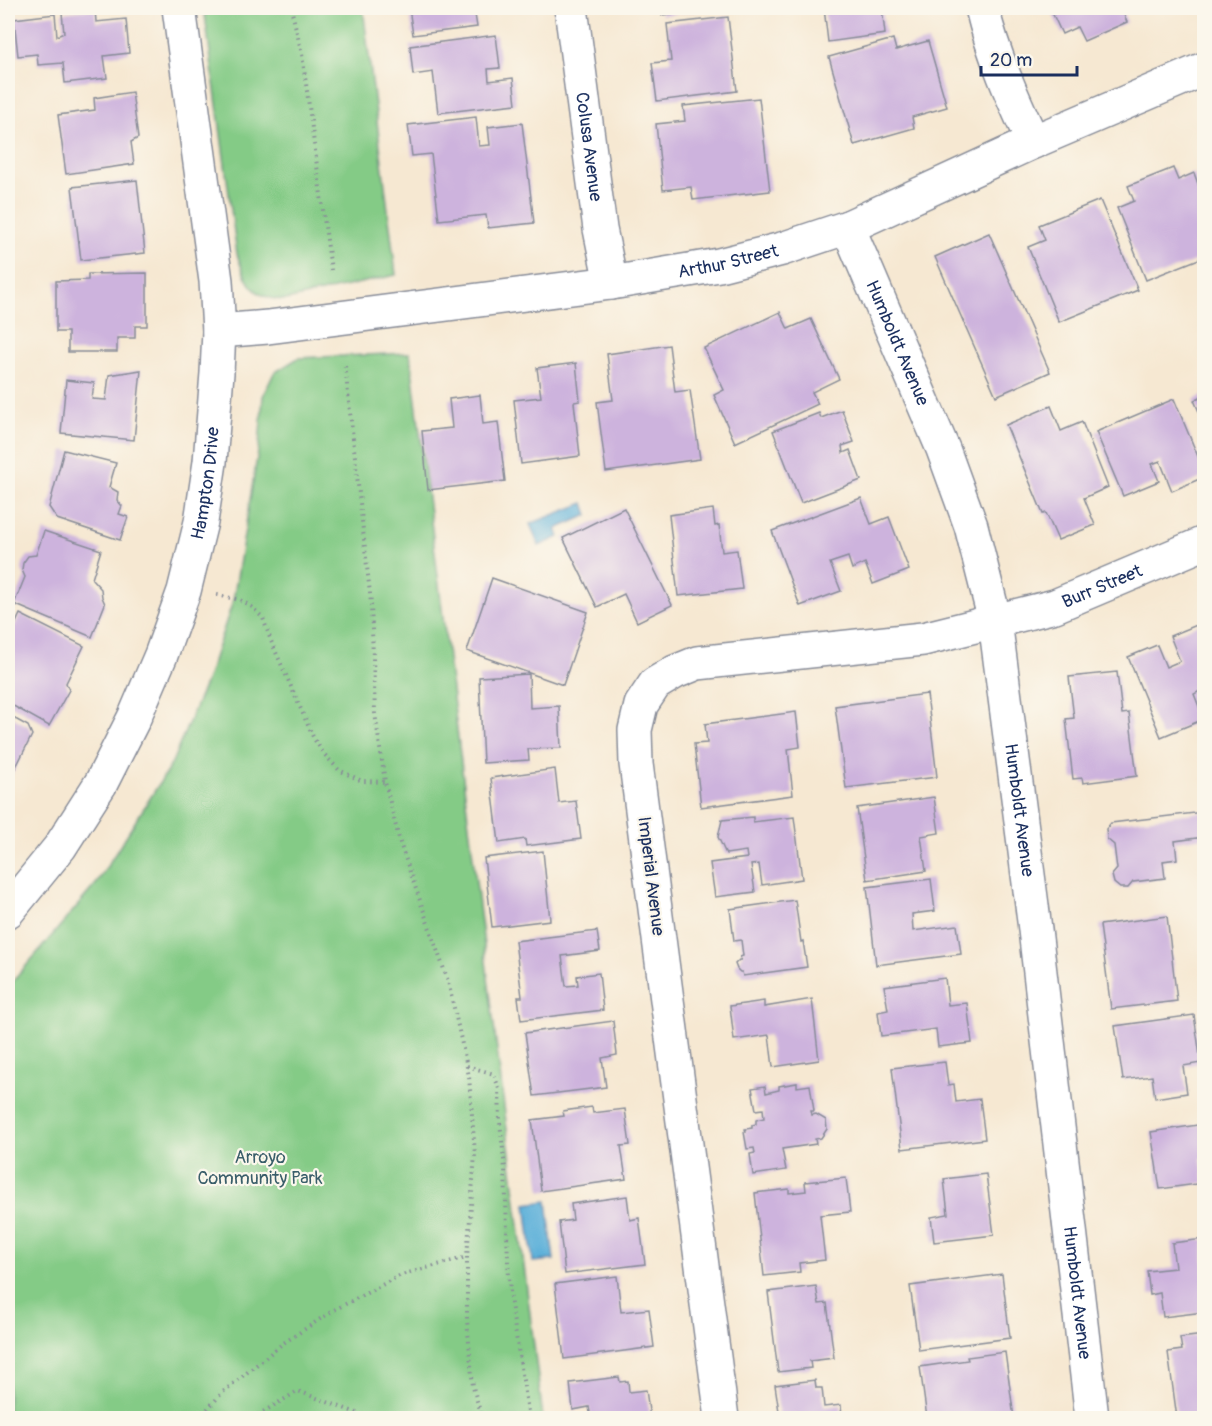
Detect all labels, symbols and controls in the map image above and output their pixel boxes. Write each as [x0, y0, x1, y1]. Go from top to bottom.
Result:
scale bar [981, 39, 1077, 77]
text: 20 m [990, 49, 1032, 72]
street label: Colusa Avenue [571, 91, 608, 203]
street label: Arthur Street [676, 239, 781, 283]
street label: Humboldt Avenue [861, 277, 935, 409]
street label: Hampton Drive [186, 426, 224, 542]
street label: Burr Street [1058, 559, 1146, 613]
street label: Humboldt Avenue [1000, 742, 1040, 878]
street label: Imperial Avenue [632, 815, 670, 937]
park label: Arroyo Community Park [197, 1146, 323, 1190]
street label: Humboldt Avenue [1058, 1225, 1097, 1361]

